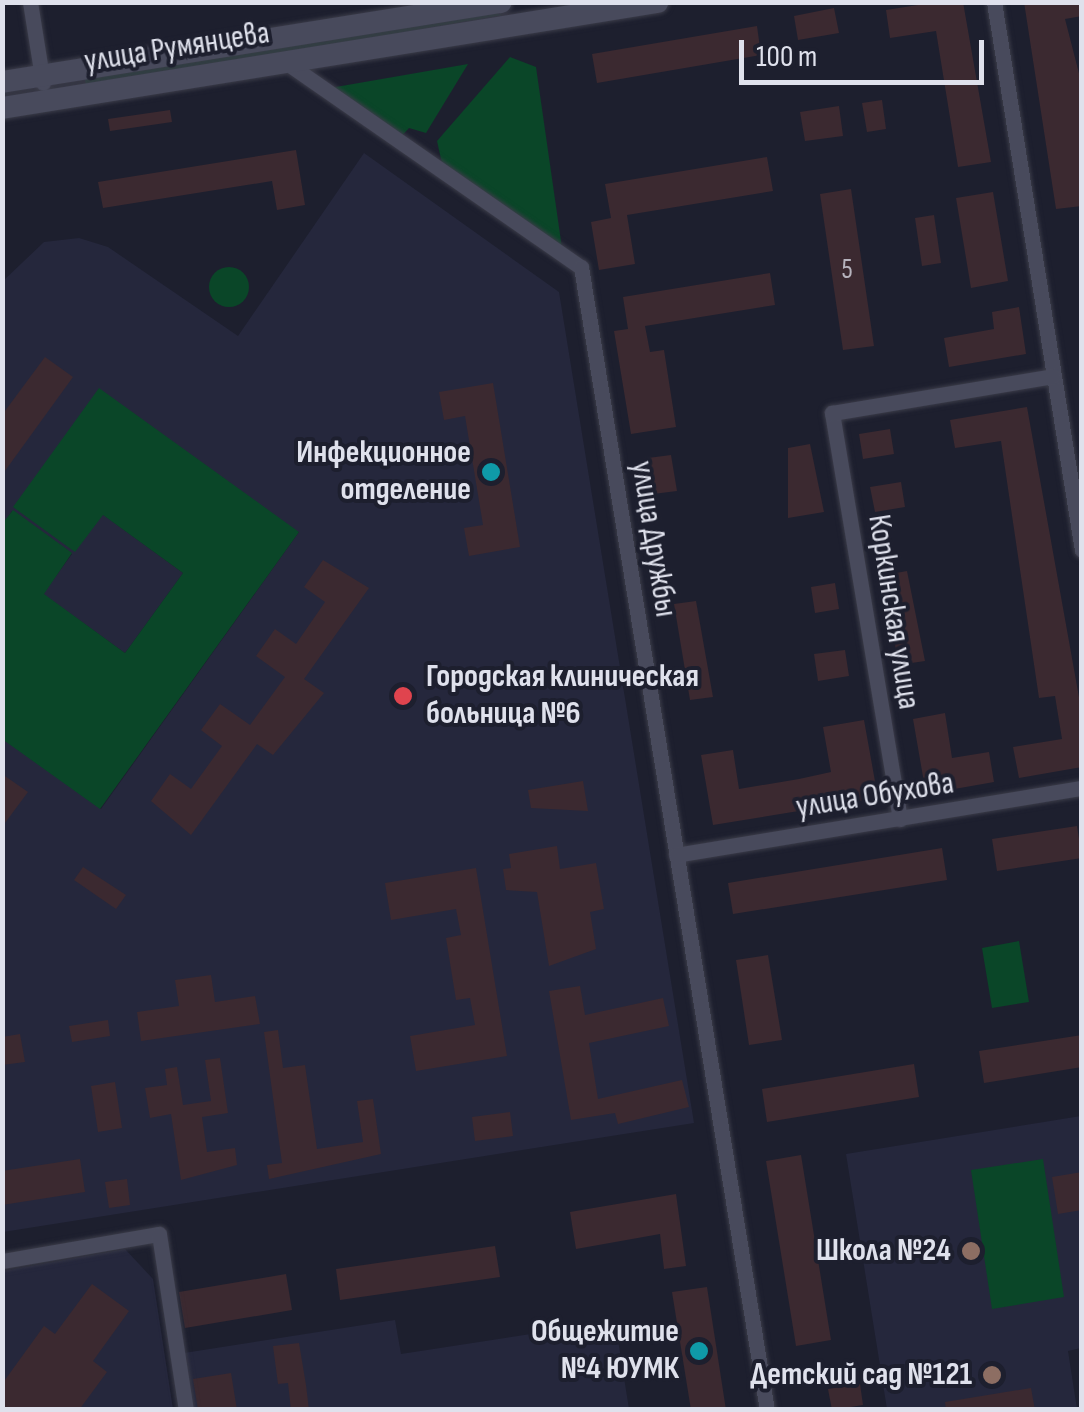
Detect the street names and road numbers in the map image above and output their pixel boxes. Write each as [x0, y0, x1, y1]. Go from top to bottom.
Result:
street label: улица Румянцева [82, 14, 272, 82]
street label: улица Дружбы [622, 458, 684, 620]
street label: Коркинская улица [859, 512, 927, 712]
street label: улица Обухова [793, 765, 957, 827]

